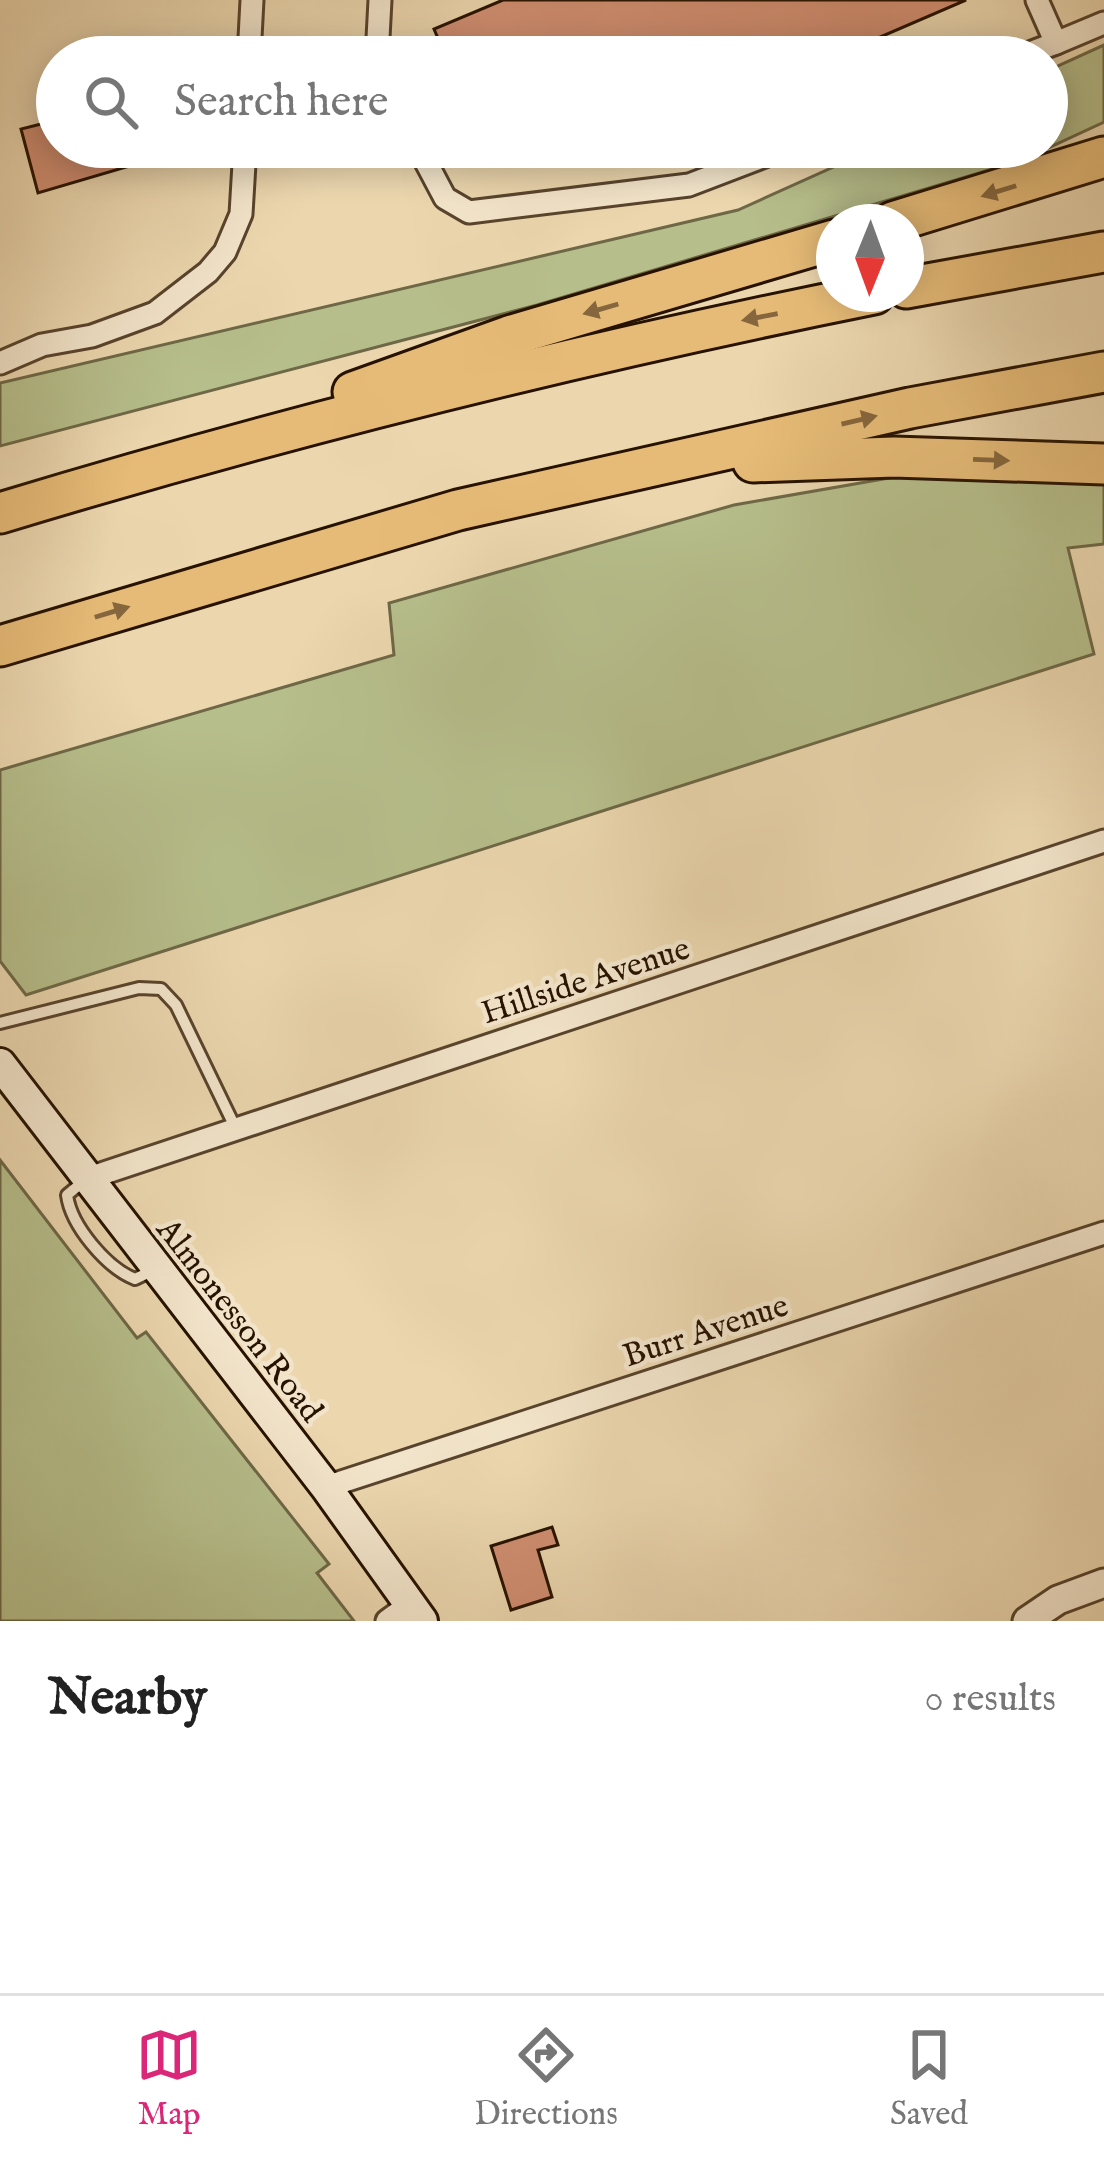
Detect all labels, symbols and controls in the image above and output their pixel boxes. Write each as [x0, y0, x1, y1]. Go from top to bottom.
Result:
search box [36, 36, 1068, 168]
icon: search [78, 69, 144, 135]
text: Search here [174, 74, 388, 131]
one-way arrow [980, 182, 1017, 201]
north arrow [816, 204, 924, 312]
one-way arrow [582, 300, 619, 319]
one-way arrow [740, 308, 778, 327]
one-way arrow [840, 409, 878, 428]
one-way arrow [973, 451, 1011, 470]
one-way arrow [94, 601, 131, 620]
street label: Hillside Avenue [477, 928, 695, 1035]
street label: Almonesson Road [145, 1210, 332, 1432]
street label: Burr Avenue [618, 1285, 794, 1378]
text: Nearby [48, 1667, 207, 1732]
text: 0 results [924, 1675, 1056, 1724]
tab: Map [136, 2022, 202, 2136]
tab: Directions [474, 2022, 618, 2136]
tab: Saved [890, 2022, 968, 2136]

